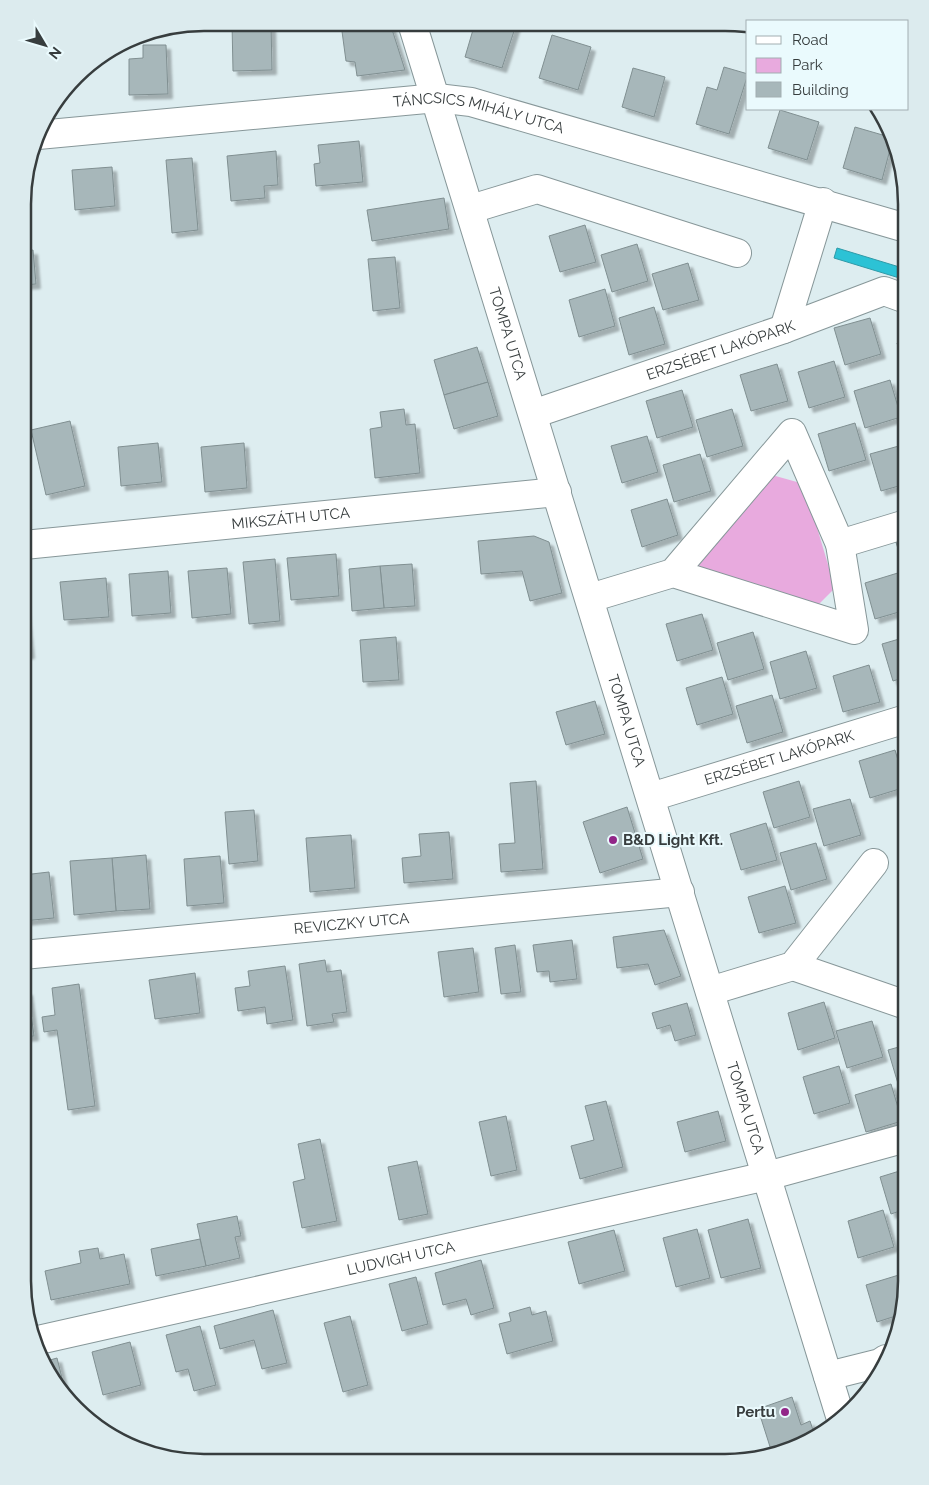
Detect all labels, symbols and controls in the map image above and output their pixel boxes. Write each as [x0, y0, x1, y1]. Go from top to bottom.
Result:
north arrow [20, 20, 70, 70]
legend [746, 20, 909, 110]
text: Road [792, 31, 828, 49]
text: N [46, 44, 65, 62]
text: Park [792, 56, 823, 74]
text: Building [792, 81, 849, 99]
street label: TÁNCSICS MIHÁLY UTCA [392, 89, 566, 137]
street label: TOMPA UTCA [485, 285, 530, 382]
street label: ERZSÉBET LAKÓPARK [644, 317, 798, 384]
street label: MIKSZÁTH UTCA [231, 504, 351, 533]
street label: TOMPA UTCA [604, 672, 649, 769]
street label: ERZSÉBET LAKÓPARK [702, 726, 857, 789]
place label: B&D Light Kft. [623, 831, 723, 849]
marker: B&D Light Kft. [607, 834, 619, 846]
street label: REVICZKY UTCA [293, 909, 410, 938]
street label: TOMPA UTCA [723, 1060, 768, 1156]
street label: LUDVIGH UTCA [345, 1238, 456, 1279]
place label: Pertu [736, 1403, 775, 1421]
marker: Pertu [779, 1406, 791, 1418]

